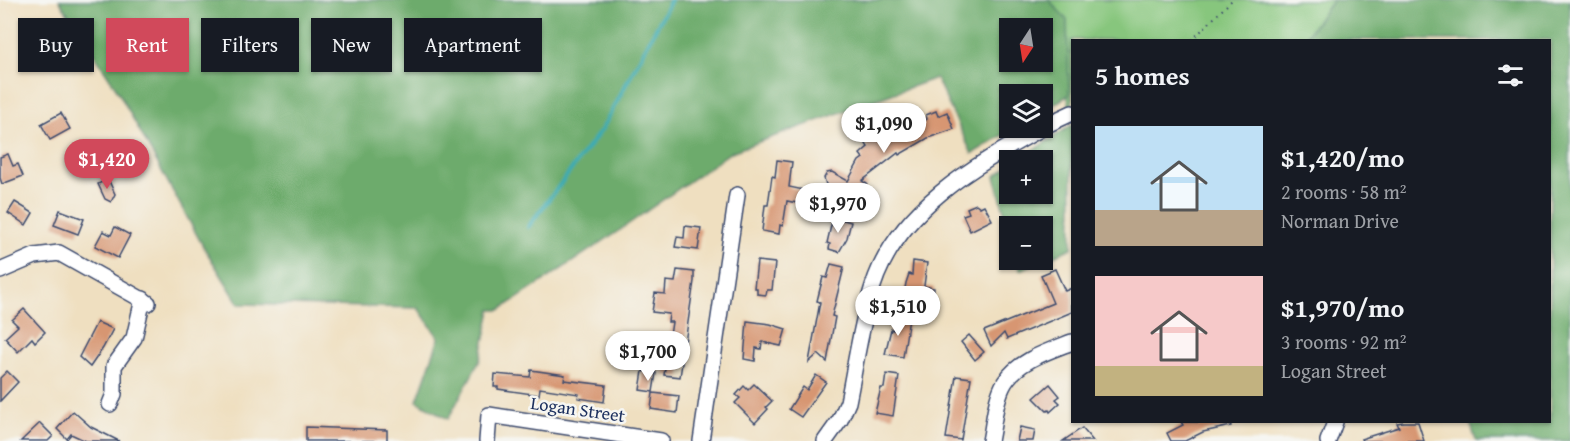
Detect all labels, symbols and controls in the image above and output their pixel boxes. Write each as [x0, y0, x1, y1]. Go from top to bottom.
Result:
chip: Buy [18, 18, 94, 72]
chip: Rent [106, 18, 189, 72]
chip: Filters [201, 18, 299, 72]
chip: New [311, 18, 392, 72]
chip: Apartment [404, 18, 542, 72]
north arrow [999, 18, 1053, 72]
map controls [999, 18, 1053, 270]
text: 5 homes [1095, 56, 1190, 95]
icon: filters [1494, 59, 1527, 92]
button: layers [999, 84, 1053, 138]
pin: $1,090 [835, 103, 933, 154]
text: $1,090 [855, 108, 913, 137]
text: $1,420/mo [1281, 138, 1404, 177]
pin: $1,420 [58, 139, 156, 190]
text: $1,420 [78, 144, 136, 173]
button: + [999, 150, 1053, 204]
icon: home [1143, 150, 1215, 222]
text: 2 rooms · 58 m² [1281, 177, 1407, 206]
pin: $1,970 [789, 183, 887, 234]
text: $1,970 [809, 188, 867, 217]
text: Norman Drive [1281, 206, 1399, 235]
button: − [999, 216, 1053, 270]
pin: $1,510 [849, 286, 947, 337]
text: $1,970/mo [1281, 288, 1404, 327]
text: $1,510 [869, 291, 927, 320]
icon: home [1143, 300, 1215, 372]
text: 3 rooms · 92 m² [1281, 327, 1407, 356]
pin: $1,700 [599, 331, 697, 382]
text: $1,700 [619, 336, 677, 365]
text: Logan Street [1281, 356, 1387, 385]
street label: Logan Street [529, 389, 628, 429]

